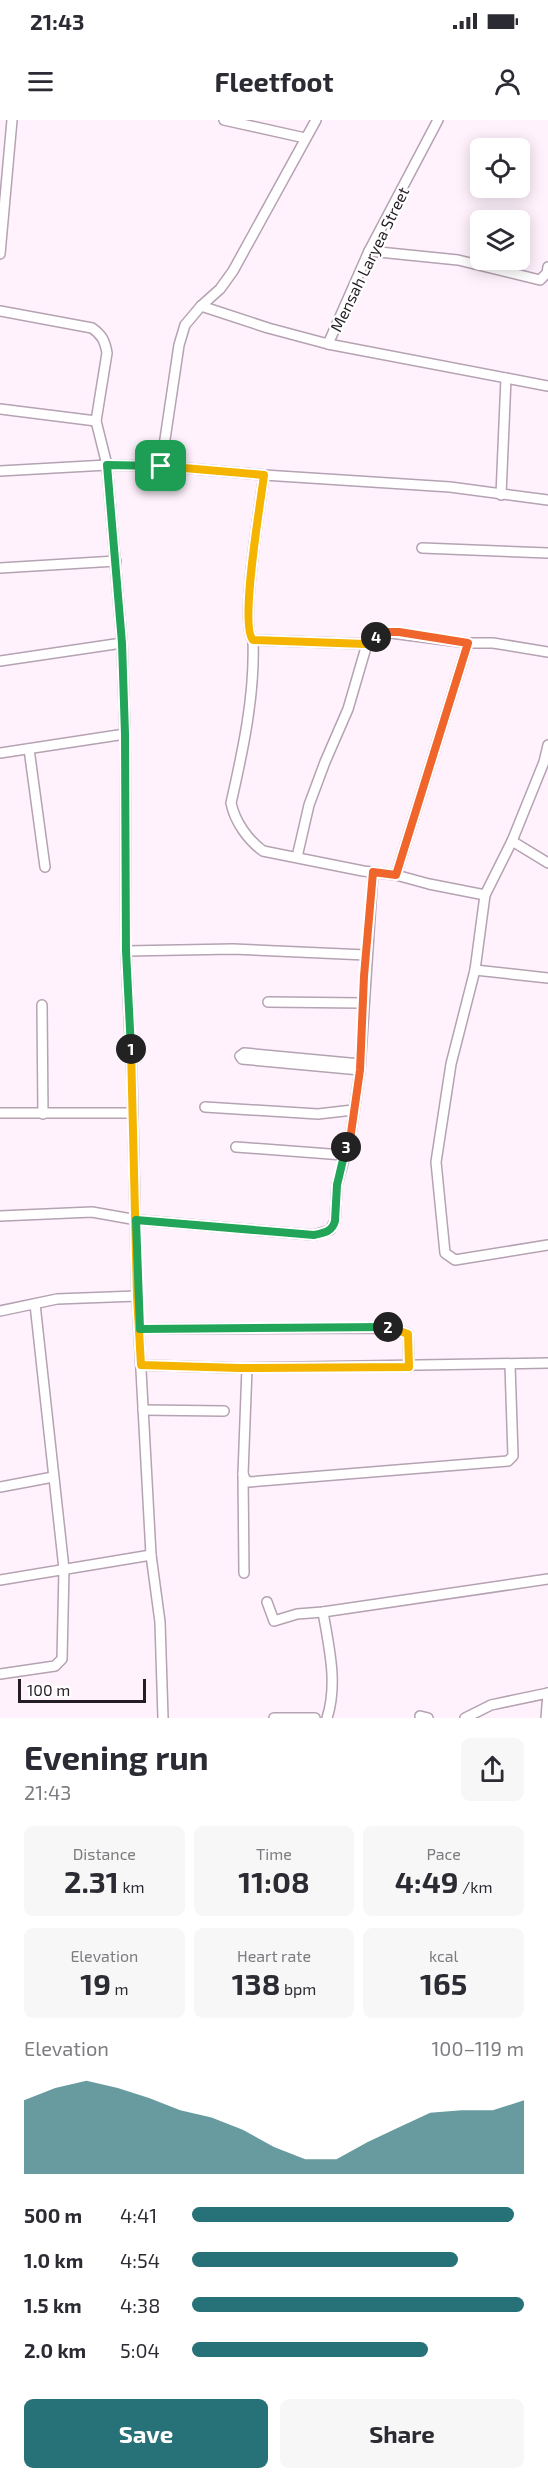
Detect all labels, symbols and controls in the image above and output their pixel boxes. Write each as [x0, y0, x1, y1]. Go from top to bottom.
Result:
text: 21:43 [30, 8, 84, 34]
icon: menu [24, 65, 57, 98]
text: Fleetfoot [214, 65, 334, 97]
icon: person [491, 65, 524, 98]
map controls [470, 138, 530, 270]
button: locate [470, 138, 530, 198]
street label: Mensah Laryea Street [326, 183, 412, 335]
button: layers [470, 210, 530, 270]
pin [135, 440, 186, 491]
icon: arrive [144, 449, 177, 482]
pin: 4 [361, 622, 391, 652]
text: 4 [371, 627, 381, 646]
pin: 1 [116, 1034, 146, 1064]
text: 1 [128, 1039, 134, 1058]
pin: 3 [331, 1132, 361, 1162]
text: 3 [341, 1137, 351, 1156]
pin: 2 [373, 1312, 403, 1342]
text: 2 [383, 1317, 393, 1336]
scale bar [18, 1676, 146, 1704]
text: 100 m [27, 1680, 70, 1699]
text: Evening run [24, 1737, 209, 1777]
button: share [461, 1738, 524, 1801]
text: 21:43 [24, 1780, 71, 1804]
text: Distance [73, 1844, 136, 1863]
text: Time [256, 1844, 292, 1863]
text: Pace [426, 1844, 461, 1863]
text: 2.31 [64, 1863, 119, 1899]
text: 11:08 [238, 1863, 310, 1899]
text: 4:49 [395, 1863, 458, 1899]
text: km [119, 1877, 145, 1896]
text: /km [458, 1877, 492, 1896]
text: Elevation [70, 1946, 138, 1965]
text: Heart rate [237, 1946, 311, 1965]
text: kcal [429, 1946, 458, 1965]
text: 19 [80, 1965, 111, 2001]
text: 138 [232, 1965, 280, 2001]
text: 165 [420, 1965, 467, 2001]
text: m [111, 1979, 128, 1998]
text: bpm [280, 1979, 316, 1998]
text: Elevation [24, 2036, 109, 2060]
text: 100–119 m [431, 2036, 524, 2060]
text: 500 m [24, 2203, 82, 2227]
text: 4:41 [120, 2203, 157, 2227]
text: 1.0 km [24, 2248, 83, 2272]
text: 4:54 [120, 2248, 160, 2272]
text: 1.5 km [24, 2293, 82, 2317]
text: 4:38 [120, 2293, 160, 2317]
text: 2.0 km [24, 2338, 86, 2362]
text: 5:04 [120, 2338, 160, 2362]
button: Save [24, 2399, 268, 2468]
button: Share [280, 2399, 524, 2468]

